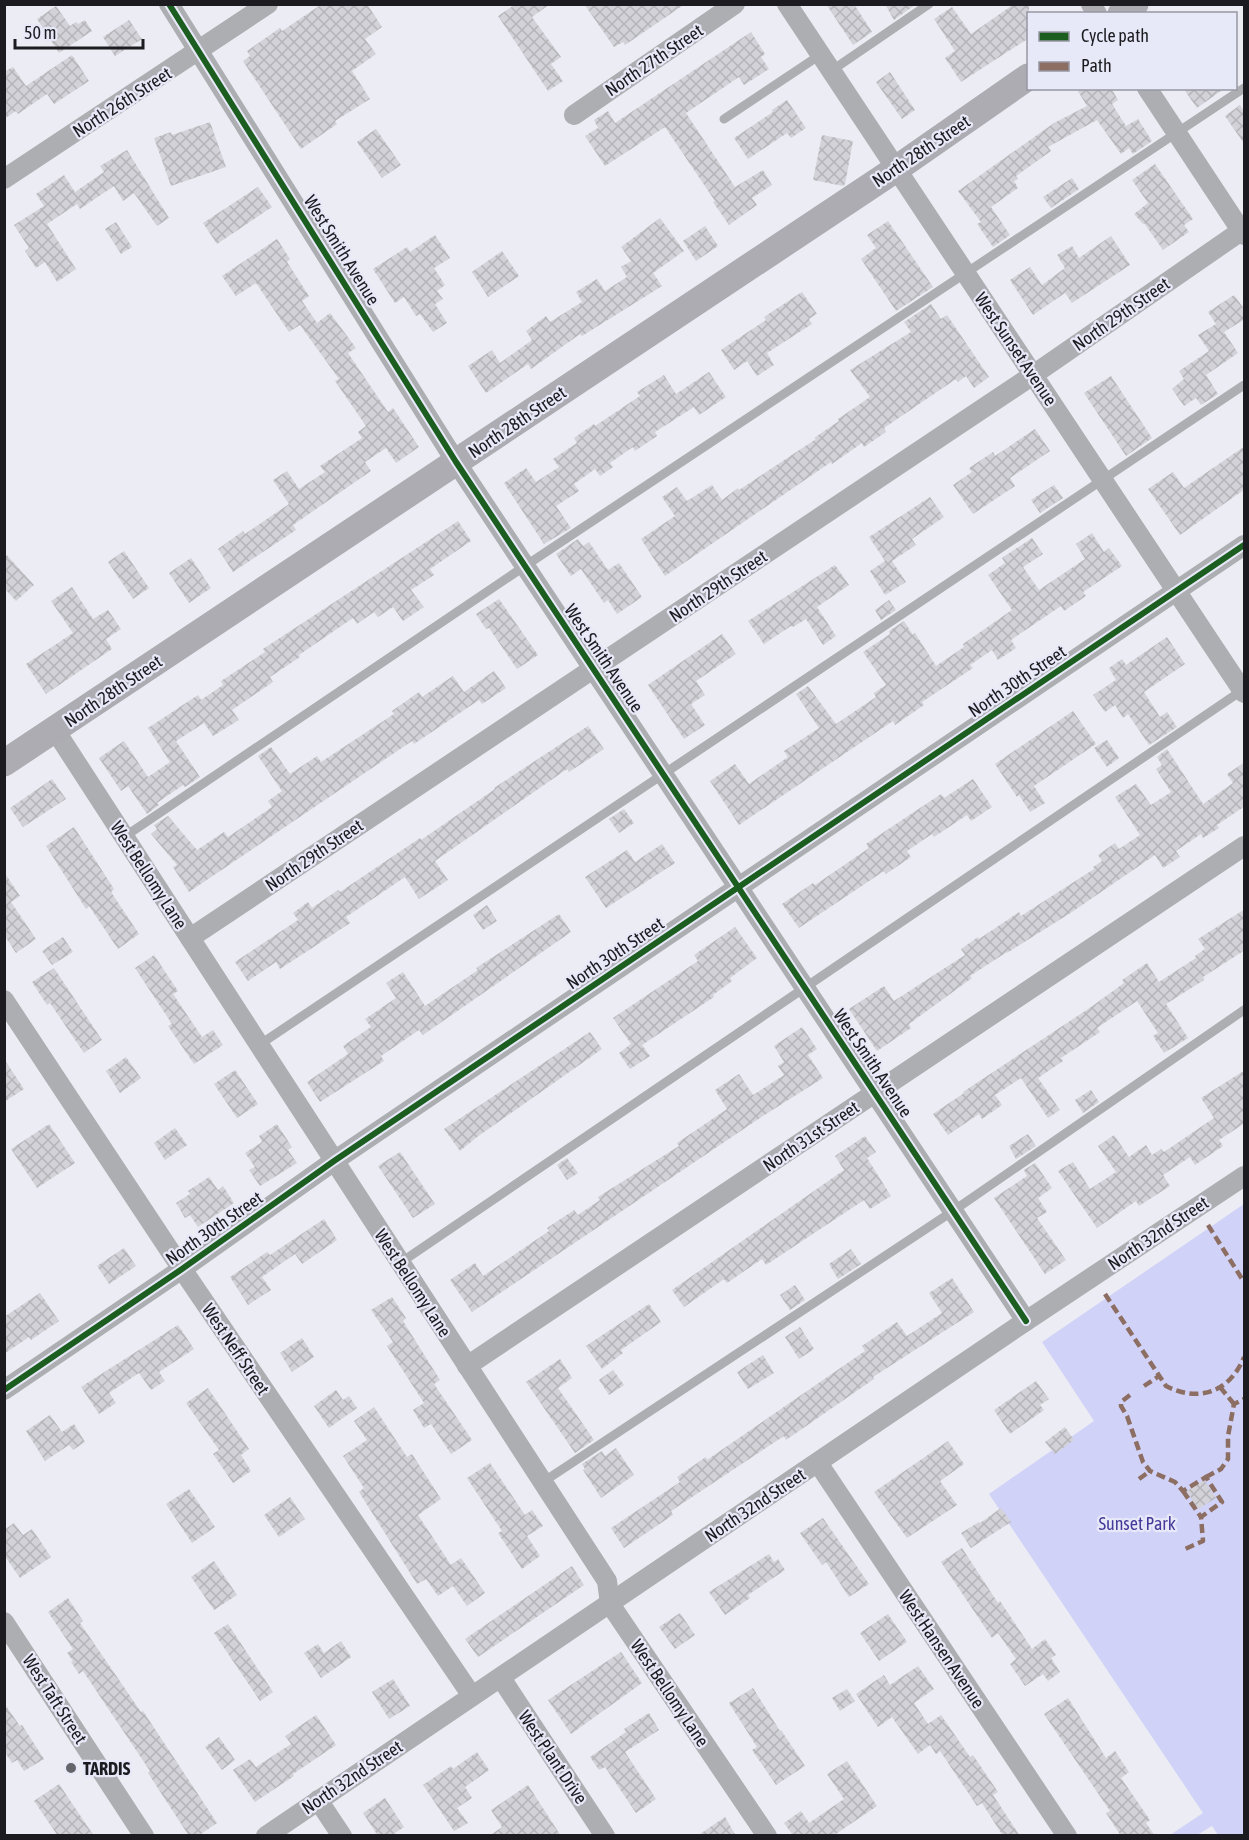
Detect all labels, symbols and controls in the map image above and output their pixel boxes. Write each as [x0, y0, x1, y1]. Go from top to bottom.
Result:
scale bar [15, 12, 142, 50]
legend [1027, 12, 1237, 90]
street label: North 27th Street [601, 20, 707, 100]
text: 50 m [24, 22, 56, 43]
text: Cycle path [1081, 25, 1149, 46]
text: Path [1081, 55, 1112, 76]
street label: North 26th Street [69, 62, 175, 142]
street label: North 28th Street [868, 111, 974, 191]
street label: West Smith Avenue [300, 191, 384, 309]
street label: North 29th Street [1069, 273, 1173, 355]
street label: West Sunset Avenue [970, 289, 1062, 409]
street label: North 28th Street [464, 382, 570, 462]
street label: North 29th Street [665, 546, 771, 626]
street label: West Smith Avenue [560, 600, 648, 716]
street label: North 30th Street [964, 641, 1070, 721]
street label: North 28th Street [60, 651, 166, 731]
street label: North 29th Street [261, 815, 367, 895]
street label: West Bellomy Lane [106, 817, 192, 933]
street label: North 30th Street [562, 913, 668, 993]
street label: West Smith Avenue [829, 1005, 917, 1121]
street label: North 31st Street [759, 1096, 863, 1176]
street label: North 30th Street [162, 1187, 266, 1269]
street label: North 32nd Street [1104, 1192, 1212, 1274]
street label: West Bellomy Lane [370, 1225, 456, 1341]
street label: West Neff Street [198, 1300, 274, 1398]
street label: North 32nd Street [701, 1464, 809, 1546]
park label: Sunset Park [1098, 1513, 1176, 1534]
street label: West Hansen Avenue [895, 1586, 989, 1712]
street label: West Bellomy Lane [627, 1636, 713, 1750]
street label: West Taft Street [18, 1651, 92, 1747]
street label: West Plant Drive [514, 1706, 592, 1808]
street label: North 32nd Street [298, 1736, 406, 1818]
place label: TARDIS [83, 1758, 131, 1779]
marker: TARDIS [64, 1761, 78, 1775]

